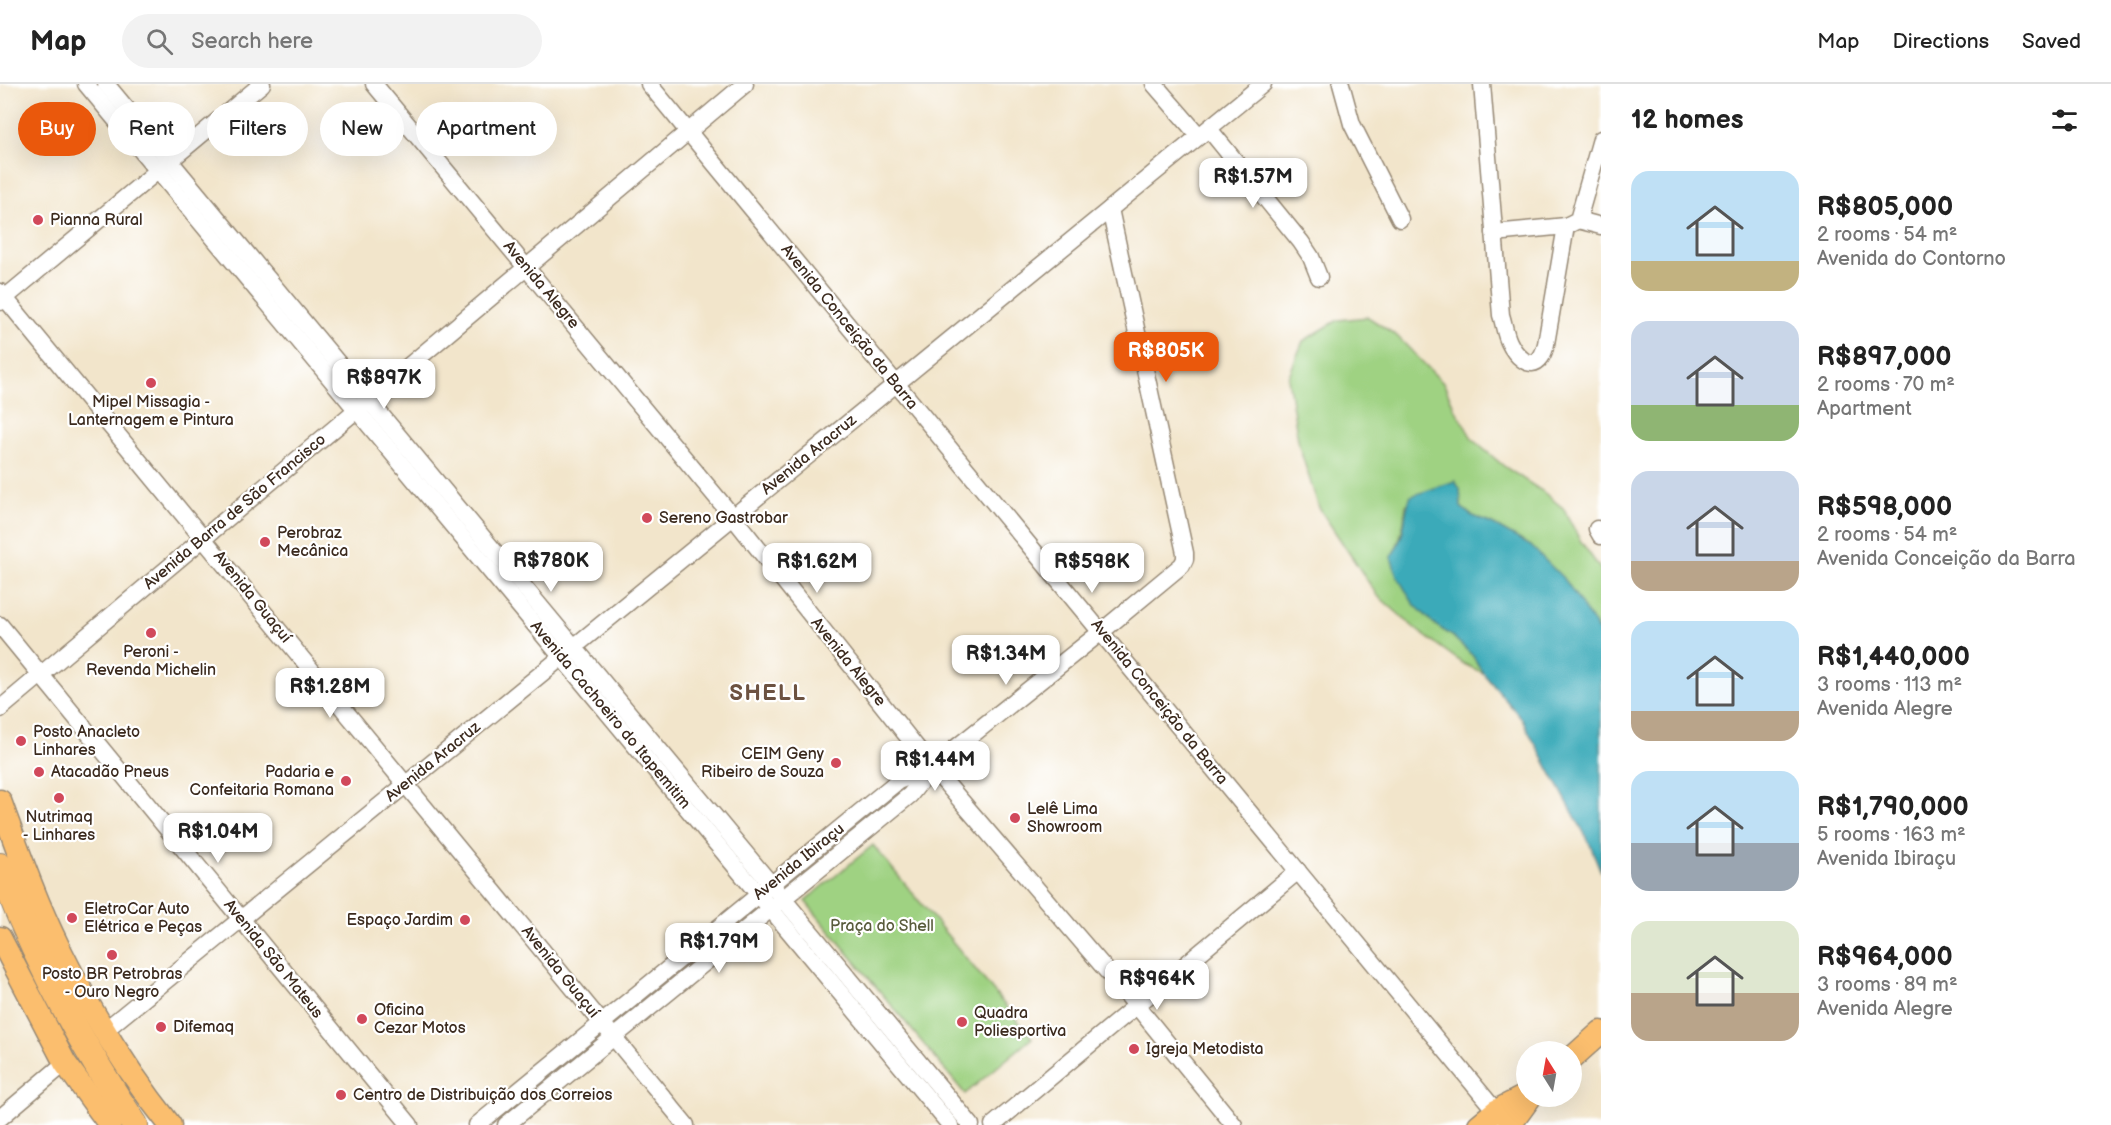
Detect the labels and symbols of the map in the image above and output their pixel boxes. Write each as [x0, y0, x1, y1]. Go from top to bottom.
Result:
pin: R$1.57M [1198, 158, 1308, 209]
place label: Pianna Rural [50, 211, 143, 230]
marker: Pianna Rural [31, 213, 45, 227]
street label: Avenida Alegre [499, 237, 583, 333]
street label: Avenida Conceição da Barra [777, 241, 921, 413]
pin: R$805K [1117, 332, 1215, 383]
pin: R$897K [335, 359, 433, 410]
marker: Mipel Missagia - Lanternagem e Pintura [144, 376, 158, 390]
place label: Mipel Missagia - Lanternagem e Pintura [68, 393, 234, 430]
street label: Avenida Aracruz [758, 411, 861, 499]
street label: Avenida Barra de São Francisco [140, 430, 330, 594]
place label: Sereno Gastrobar [659, 509, 788, 528]
marker: Sereno Gastrobar [640, 511, 654, 525]
place label: Perobraz Mecânica [277, 524, 348, 561]
marker: Perobraz Mecânica [258, 535, 272, 549]
pin: R$780K [502, 542, 600, 593]
pin: R$1.62M [762, 543, 872, 594]
pin: R$598K [1043, 543, 1141, 594]
street label: Avenida Guaçuí [209, 547, 295, 647]
street label: Avenida Alegre [806, 614, 890, 711]
street label: Avenida Conceição da Barra [1087, 616, 1231, 788]
street label: Avenida Cachoeiro do Itapemitim [526, 617, 694, 813]
marker: Peroni - Revenda Michelin [144, 626, 158, 640]
pin: R$1.34M [951, 635, 1061, 686]
place label: Peroni - Revenda Michelin [86, 643, 216, 680]
pin: R$1.28M [275, 668, 385, 719]
district label: SHELL [730, 680, 806, 707]
street label: Avenida Aracruz [382, 718, 485, 806]
place label: Posto Anacleto Linhares [33, 723, 140, 760]
marker: Posto Anacleto Linhares [14, 734, 28, 748]
pin: R$1.44M [880, 741, 990, 792]
place label: CEIM Geny Ribeiro de Souza [701, 745, 825, 782]
marker: CEIM Geny Ribeiro de Souza [829, 756, 843, 770]
place label: Atacadão Pneus [51, 763, 169, 782]
place label: Padaria e Confeitaria Romana [190, 763, 335, 800]
marker: Atacadão Pneus [32, 765, 46, 779]
marker: Padaria e Confeitaria Romana [339, 774, 353, 788]
marker: Nutrimaq - Linhares [52, 791, 66, 805]
place label: Lelê Lima Showroom [1027, 800, 1102, 837]
place label: Nutrimaq - Linhares [23, 808, 95, 845]
marker: Lelê Lima Showroom [1008, 811, 1022, 825]
pin: R$1.04M [163, 813, 273, 864]
street label: Avenida Ibiraçu [750, 820, 848, 904]
street label: Avenida São Mateus [219, 896, 327, 1022]
place label: EletroCar Auto Elétrica e Peças [84, 900, 202, 937]
marker: EletroCar Auto Elétrica e Peças [65, 911, 79, 925]
place label: Espaço Jardim [346, 911, 453, 930]
marker: Espaço Jardim [458, 913, 472, 927]
park label: Praça do Shell [830, 917, 934, 936]
street label: Avenida Guaçuí [517, 922, 603, 1022]
pin: R$1.79M [664, 923, 774, 974]
marker: Posto BR Petrobras - Ouro Negro [105, 948, 119, 962]
pin: R$964K [1108, 960, 1206, 1011]
place label: Posto BR Petrobras - Ouro Negro [42, 965, 182, 1002]
place label: Oficina Cezar Motos [374, 1001, 466, 1038]
place label: Quadra Poliesportiva [974, 1004, 1066, 1041]
marker: Oficina Cezar Motos [355, 1012, 369, 1026]
marker: Quadra Poliesportiva [955, 1015, 969, 1029]
place label: Difemaq [173, 1018, 234, 1037]
marker: Difemaq [154, 1020, 168, 1034]
place label: Igreja Metodista [1146, 1040, 1263, 1059]
north arrow [1516, 1041, 1582, 1107]
marker: Igreja Metodista [1127, 1042, 1141, 1056]
place label: Centro de Distribuição dos Correios [353, 1086, 612, 1105]
marker: Centro de Distribuição dos Correios [334, 1088, 348, 1102]

